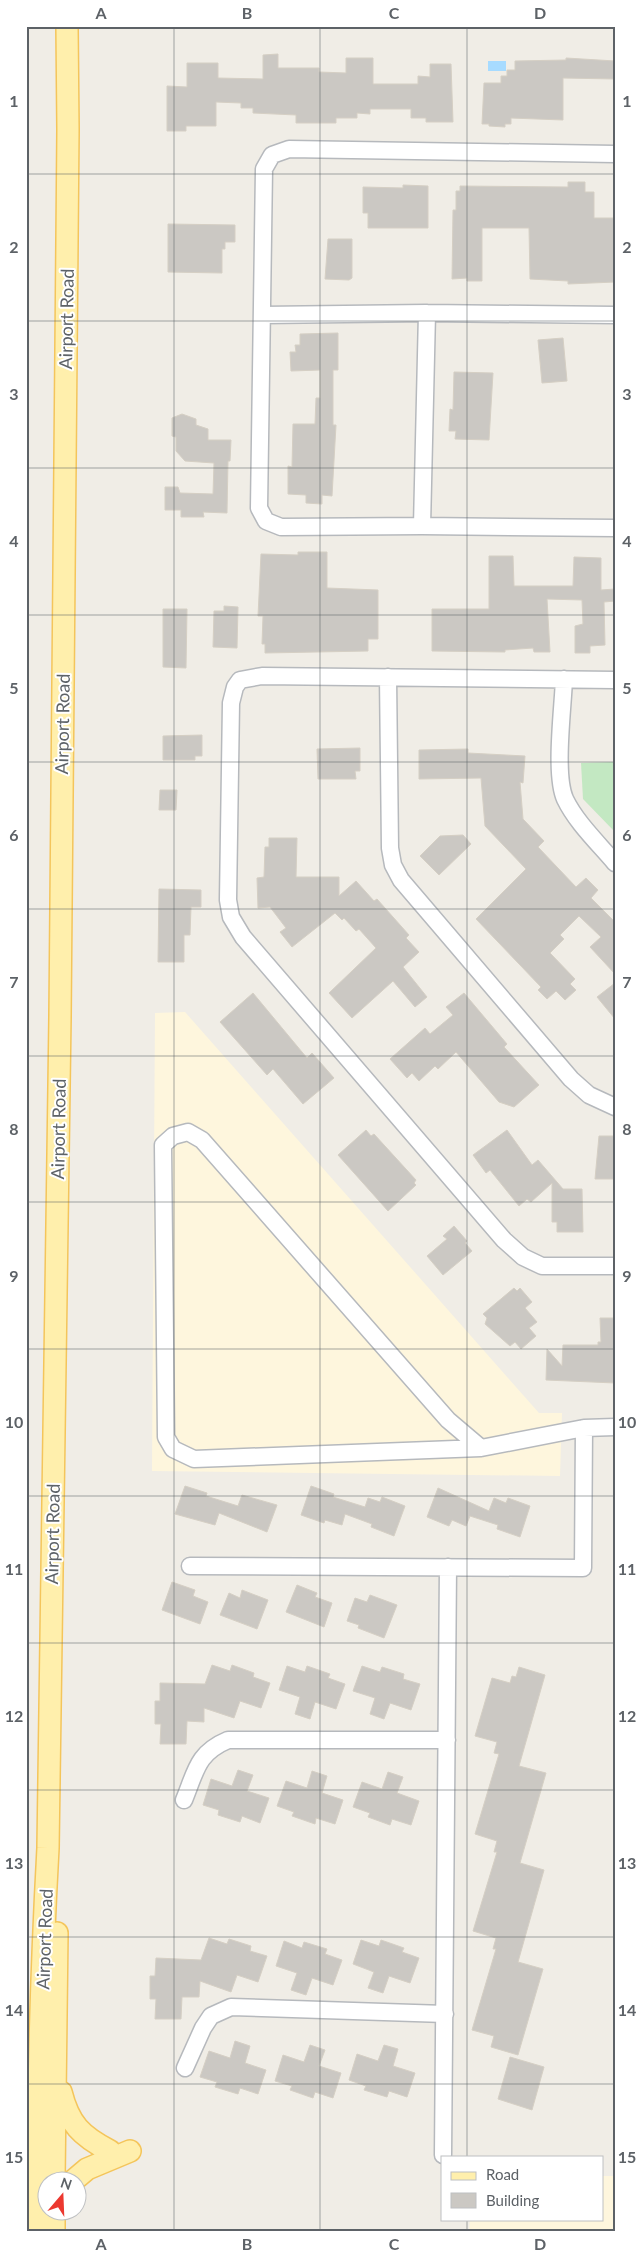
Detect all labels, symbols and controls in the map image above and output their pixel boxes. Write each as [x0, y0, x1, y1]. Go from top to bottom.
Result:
text: A [94, 3, 107, 22]
text: B [242, 3, 252, 22]
text: C [389, 3, 400, 22]
text: D [534, 3, 546, 22]
text: 1 [9, 91, 19, 110]
text: 1 [622, 91, 632, 110]
text: 2 [9, 237, 19, 256]
text: 2 [622, 237, 632, 256]
street label: Airport Road [54, 268, 78, 370]
text: 3 [9, 384, 19, 403]
text: 3 [622, 384, 632, 403]
text: 4 [9, 531, 19, 550]
text: 4 [622, 531, 632, 550]
street label: Airport Road [50, 673, 74, 775]
text: 5 [9, 678, 19, 697]
text: 5 [622, 678, 632, 697]
text: 6 [9, 825, 19, 844]
text: 6 [622, 825, 632, 844]
text: 7 [9, 972, 19, 991]
text: 7 [622, 972, 632, 991]
street label: Airport Road [46, 1078, 70, 1180]
text: 8 [9, 1119, 19, 1138]
text: 8 [622, 1119, 632, 1138]
text: 9 [9, 1266, 19, 1285]
text: 9 [622, 1266, 632, 1285]
text: 10 [5, 1412, 23, 1431]
text: 10 [618, 1412, 636, 1431]
street label: Airport Road [40, 1483, 64, 1585]
text: 11 [5, 1559, 23, 1578]
text: 11 [618, 1559, 636, 1578]
text: 12 [5, 1706, 23, 1725]
text: 12 [618, 1706, 636, 1725]
text: 13 [5, 1853, 23, 1872]
text: 13 [618, 1853, 636, 1872]
street label: Airport Road [31, 1888, 57, 1990]
text: 14 [5, 2000, 23, 2019]
text: 14 [618, 2000, 636, 2019]
text: 15 [5, 2147, 23, 2166]
text: 15 [618, 2147, 636, 2166]
legend [441, 2156, 604, 2220]
text: Road [486, 2165, 519, 2183]
north arrow [38, 2170, 88, 2220]
text: N [59, 2173, 74, 2193]
text: Building [486, 2191, 539, 2209]
text: A [94, 2234, 107, 2253]
text: B [242, 2234, 252, 2253]
text: C [389, 2234, 400, 2253]
text: D [534, 2234, 546, 2253]

